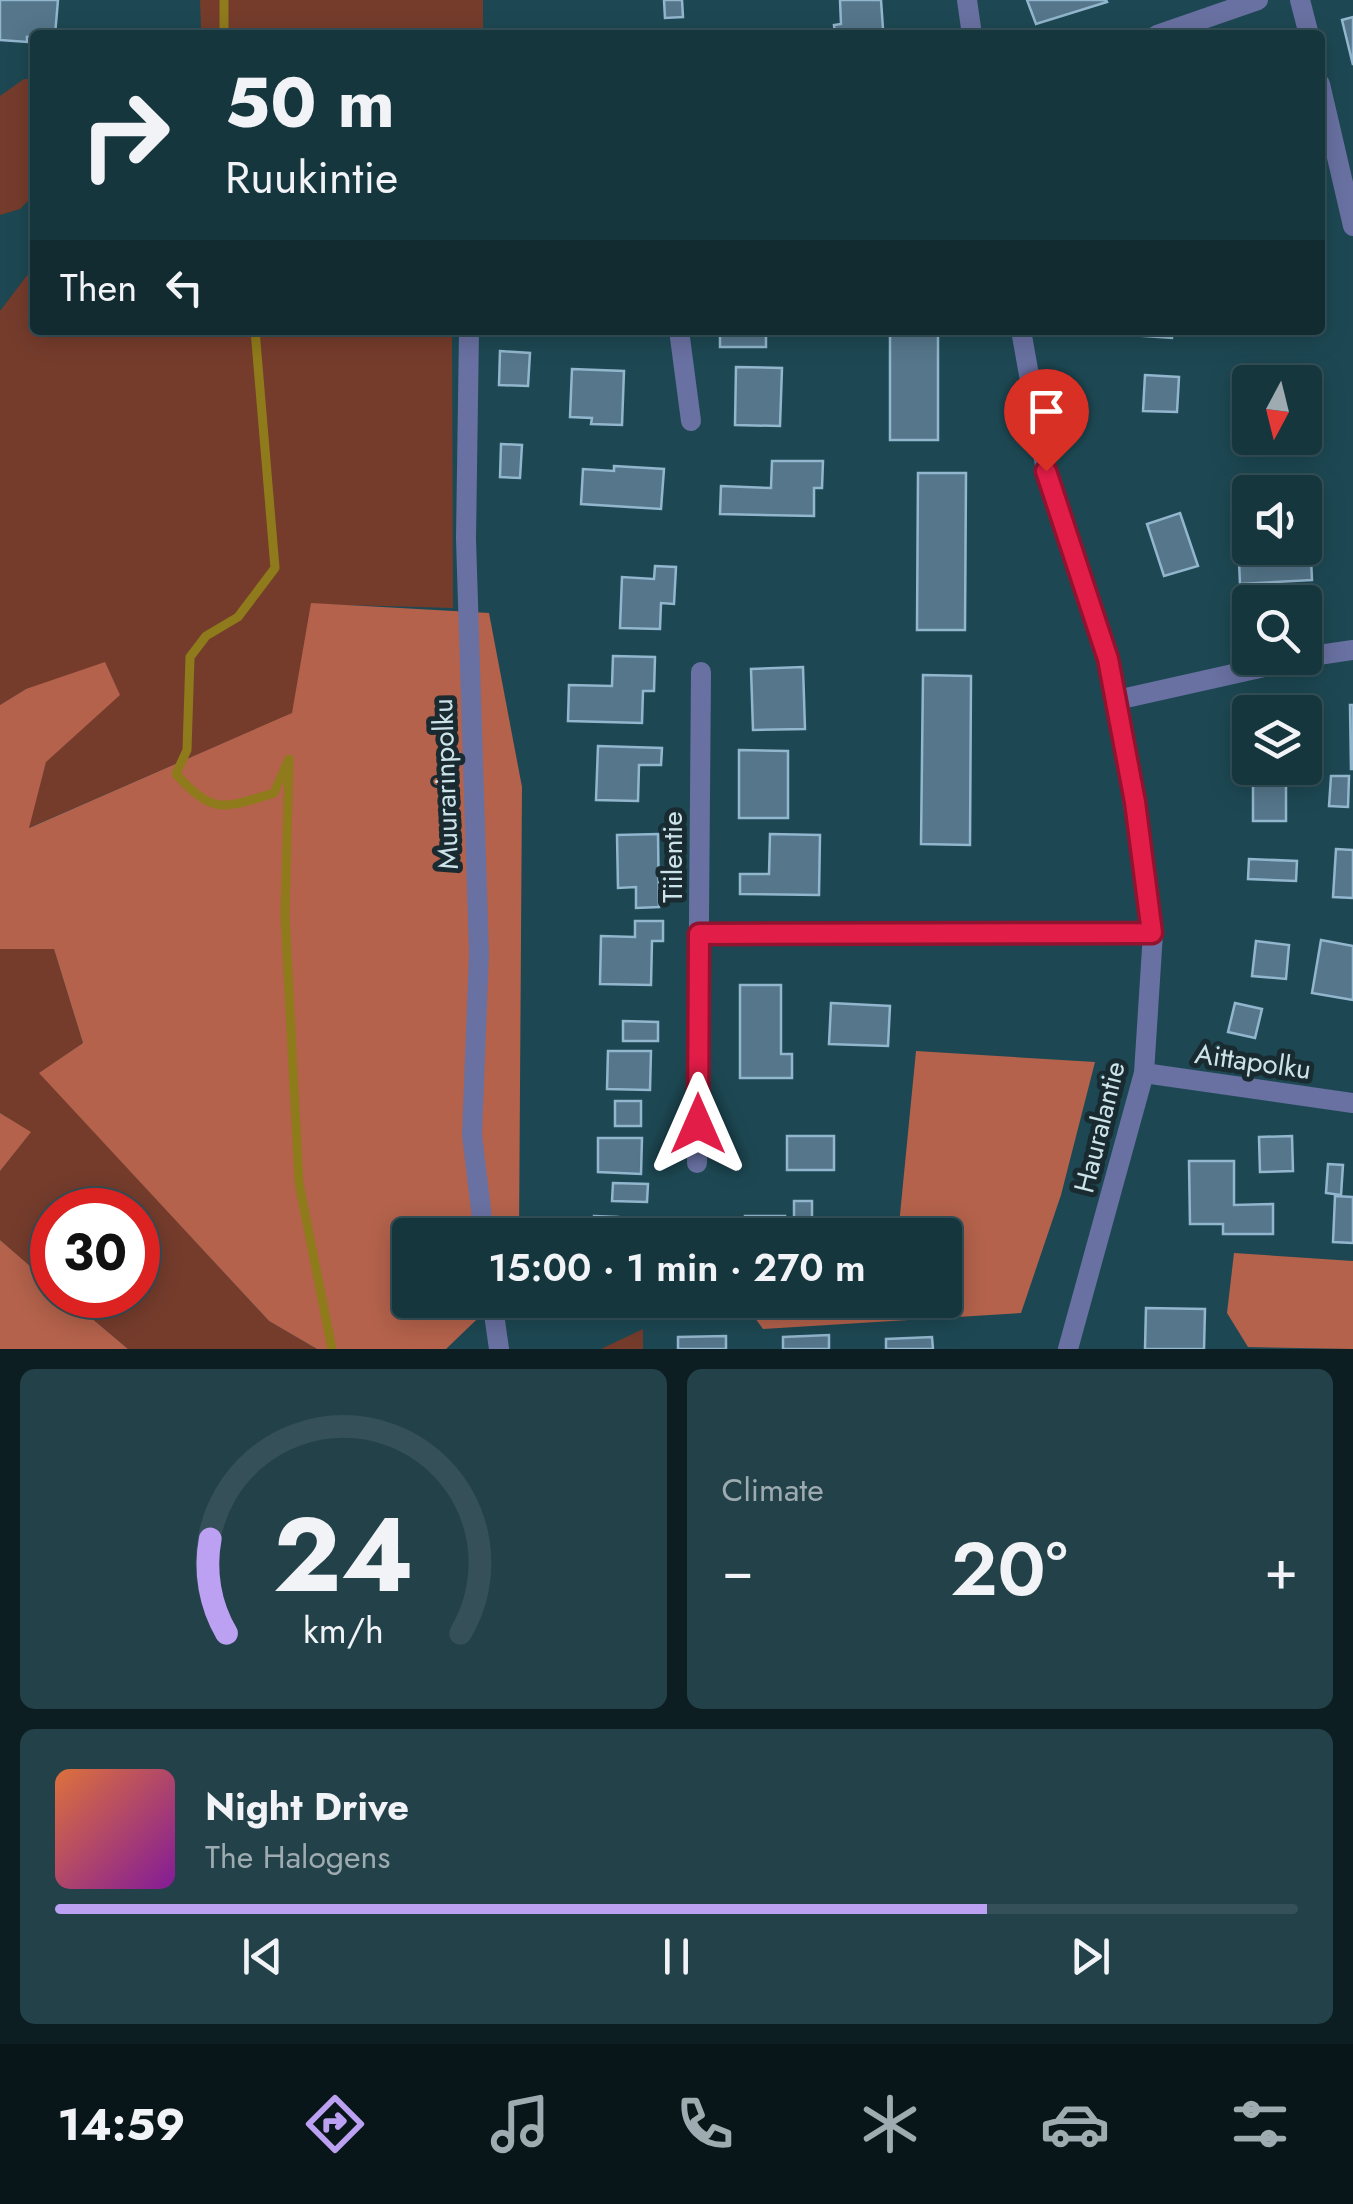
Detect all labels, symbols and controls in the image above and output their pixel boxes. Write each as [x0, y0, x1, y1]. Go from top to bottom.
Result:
text: 50 m [225, 52, 395, 153]
icon: right [60, 70, 190, 200]
text: Ruukintie [225, 145, 398, 210]
text: Then [60, 260, 137, 315]
icon: left [157, 260, 212, 315]
north arrow [1232, 365, 1322, 455]
map controls [1232, 365, 1322, 785]
pin [1004, 369, 1089, 472]
icon: arrive [1019, 384, 1074, 439]
button: sound [1232, 475, 1322, 565]
button: search [1232, 585, 1322, 675]
button: layers [1232, 695, 1322, 785]
street label: Muurarinpolku [422, 698, 469, 870]
street label: Tiilentie [652, 811, 693, 903]
street label: Aittapolku [1192, 1033, 1314, 1090]
street label: Hauralantie [1063, 1057, 1136, 1197]
position arrow [646, 1072, 750, 1176]
speed limit sign: 30 [30, 1188, 160, 1318]
text: 15:00 · 1 min · 270 m [488, 1240, 866, 1295]
text: Climate [722, 1467, 824, 1513]
text: 24 [273, 1480, 414, 1630]
text: 20° [950, 1515, 1068, 1623]
text: − [722, 1530, 754, 1610]
text: + [1264, 1530, 1298, 1610]
text: km/h [303, 1605, 384, 1656]
text: Night Drive [205, 1779, 409, 1834]
text: The Halogens [205, 1834, 390, 1880]
icon: previous [235, 1929, 290, 1984]
icon: pause [649, 1929, 704, 1984]
icon: next [1063, 1929, 1118, 1984]
icon: directions [300, 2089, 370, 2159]
icon: music [485, 2089, 555, 2159]
icon: phone [670, 2089, 740, 2159]
icon: climate [855, 2089, 925, 2159]
icon: car [1040, 2089, 1110, 2159]
icon: filters [1225, 2089, 1295, 2159]
text: 14:59 [58, 2092, 185, 2157]

